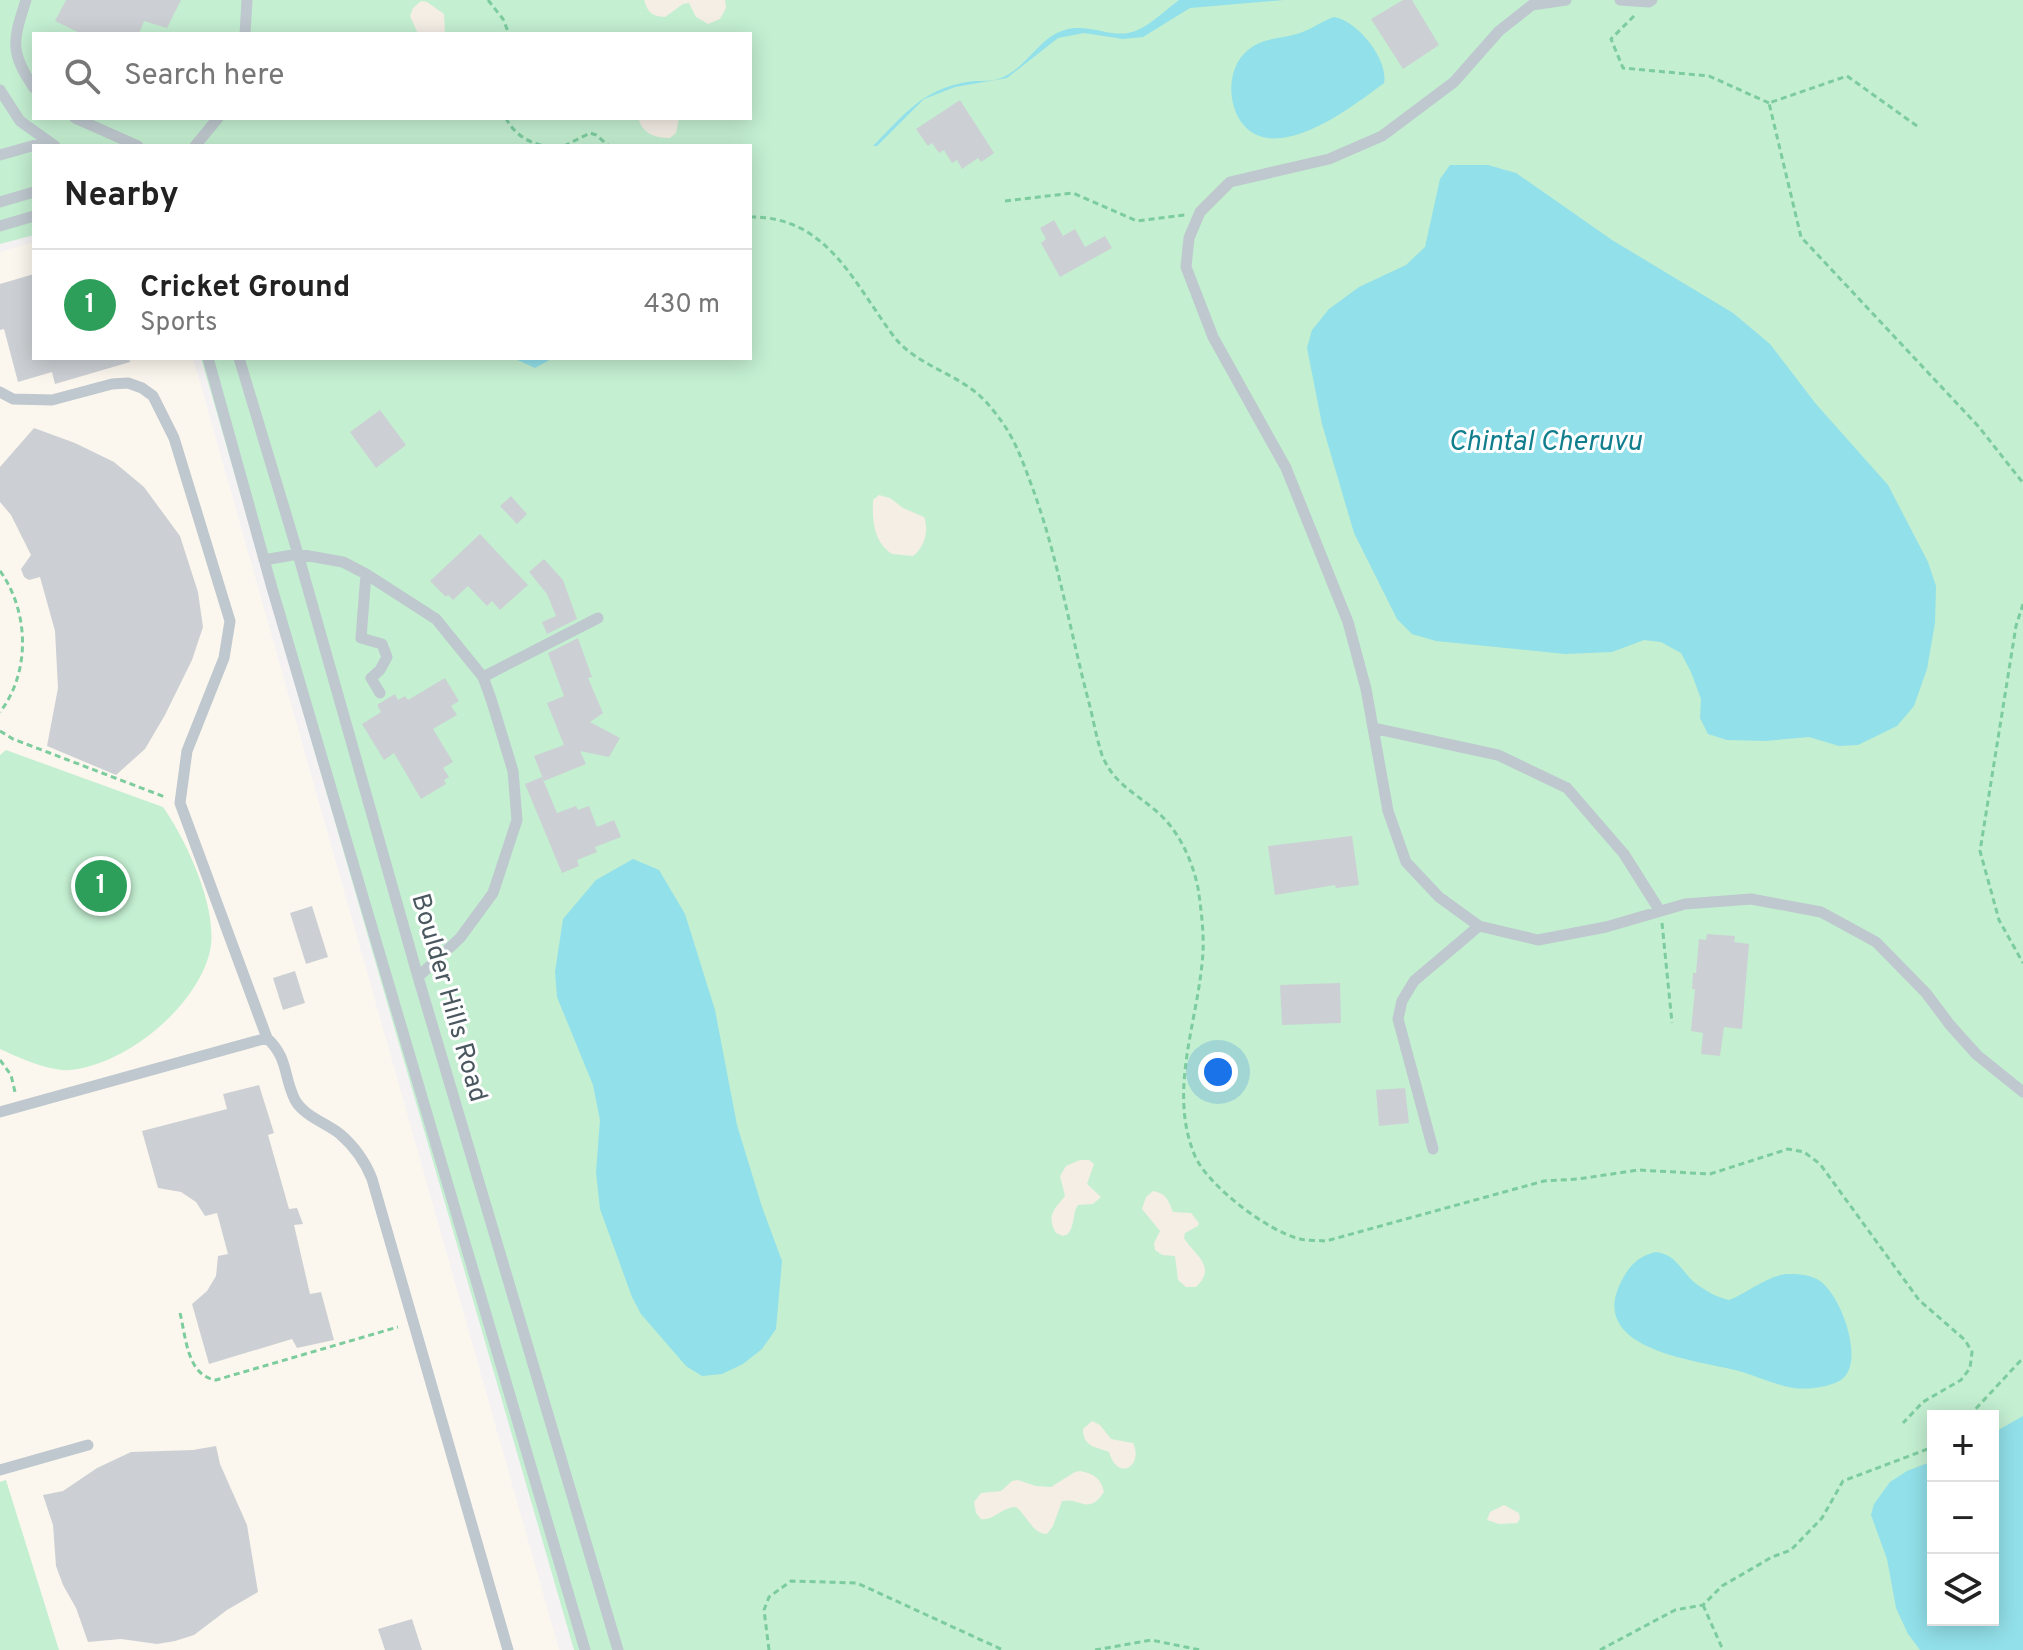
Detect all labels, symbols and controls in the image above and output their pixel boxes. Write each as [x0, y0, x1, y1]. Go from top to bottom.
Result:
search box [32, 32, 752, 120]
icon: search [60, 54, 104, 98]
text: Search here [124, 58, 284, 95]
text: Nearby [64, 175, 179, 218]
text: Cricket Ground [140, 270, 350, 307]
text: 1 [85, 289, 95, 322]
text: 430 m [644, 289, 720, 322]
text: Sports [140, 307, 217, 340]
water label: Chintal Cheruvu [1448, 425, 1643, 461]
pin: 1 [75, 856, 127, 916]
street label: Boulder Hills Road [402, 890, 494, 1106]
your location [1198, 1052, 1238, 1092]
map controls [1927, 1410, 1999, 1626]
button: + [1927, 1410, 1999, 1482]
button: − [1927, 1482, 1999, 1554]
button: layers [1927, 1554, 1999, 1626]

